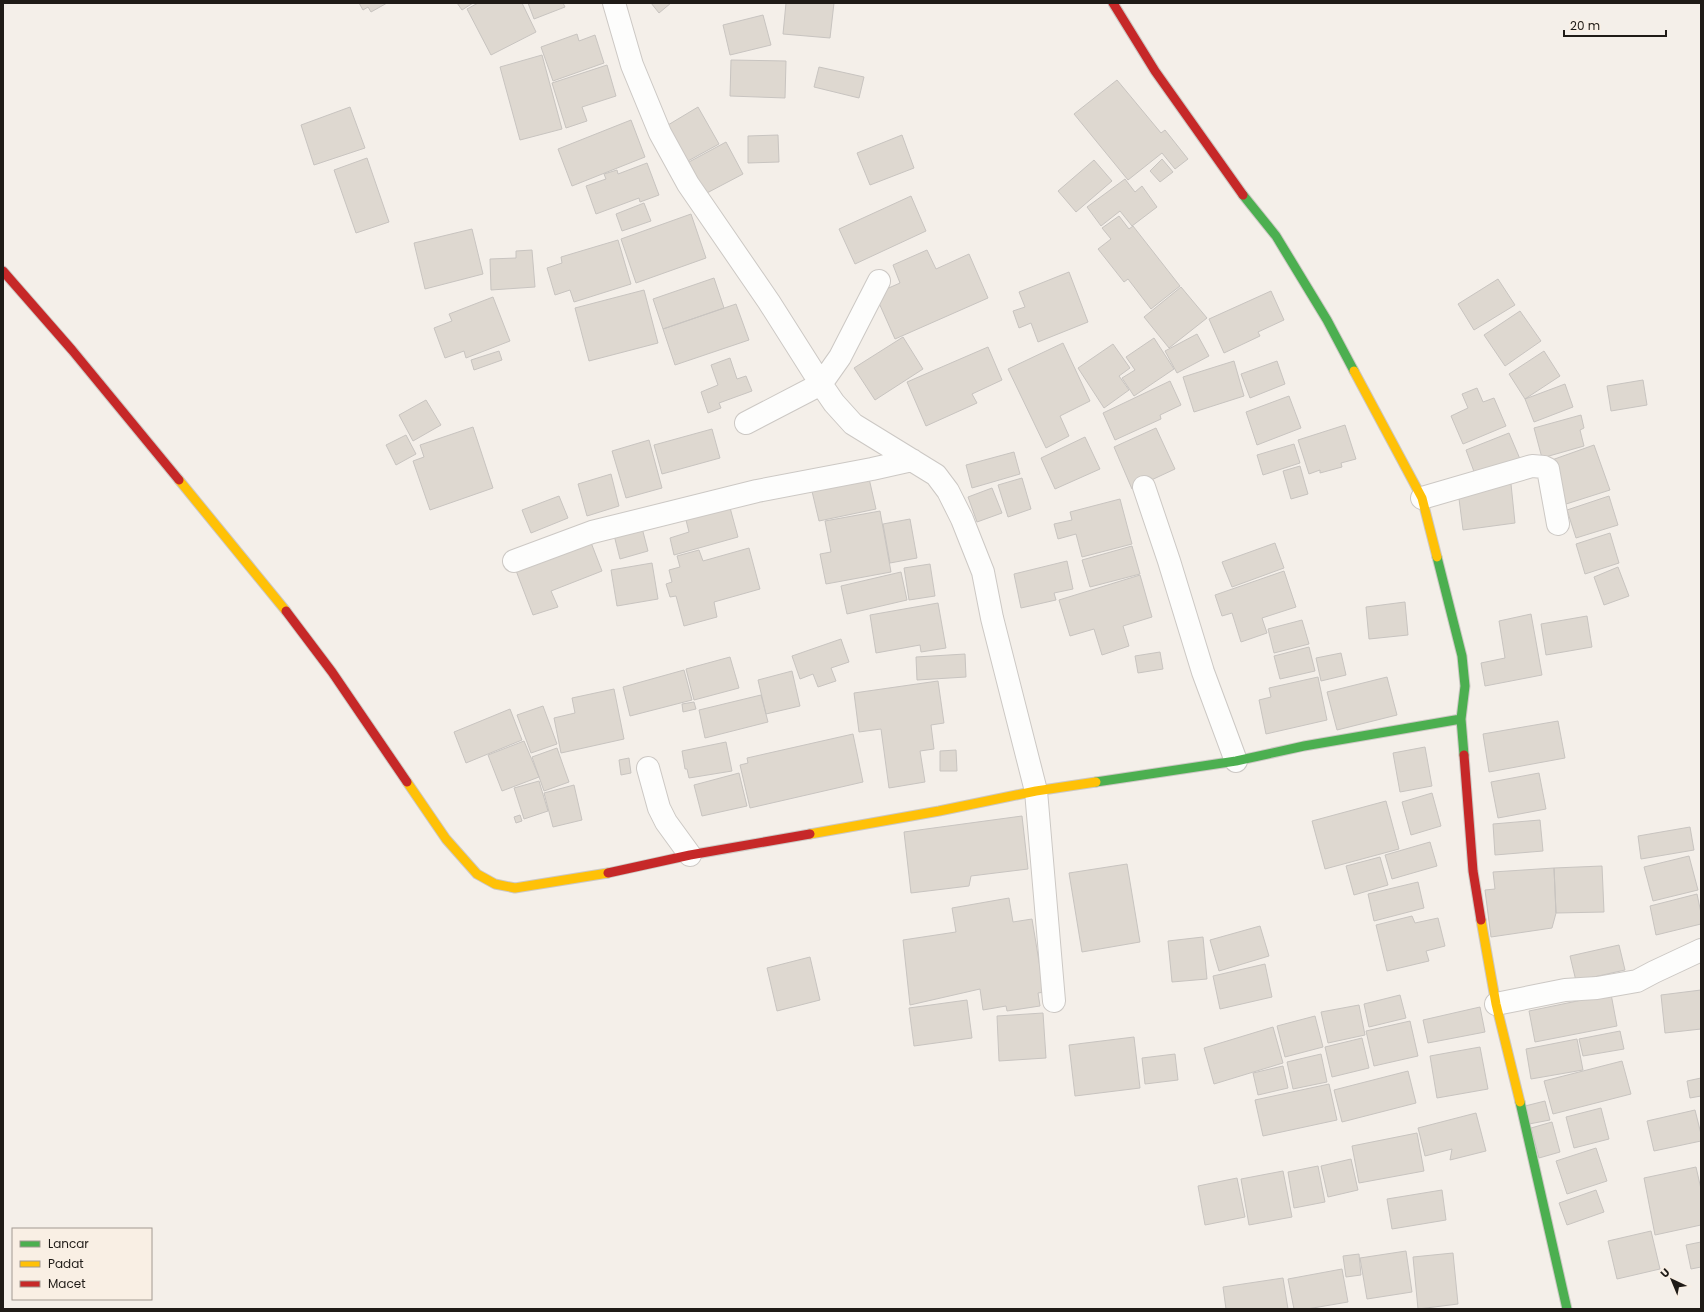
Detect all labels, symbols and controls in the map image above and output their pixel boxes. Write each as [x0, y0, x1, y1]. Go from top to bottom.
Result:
scale bar [1564, 12, 1666, 38]
text: 20 m [1570, 17, 1600, 34]
legend [12, 1228, 152, 1300]
text: Lancar [48, 1235, 89, 1252]
text: Padat [48, 1255, 84, 1272]
north arrow [1652, 1260, 1692, 1300]
text: U [1657, 1264, 1674, 1281]
text: Macet [48, 1275, 86, 1292]

